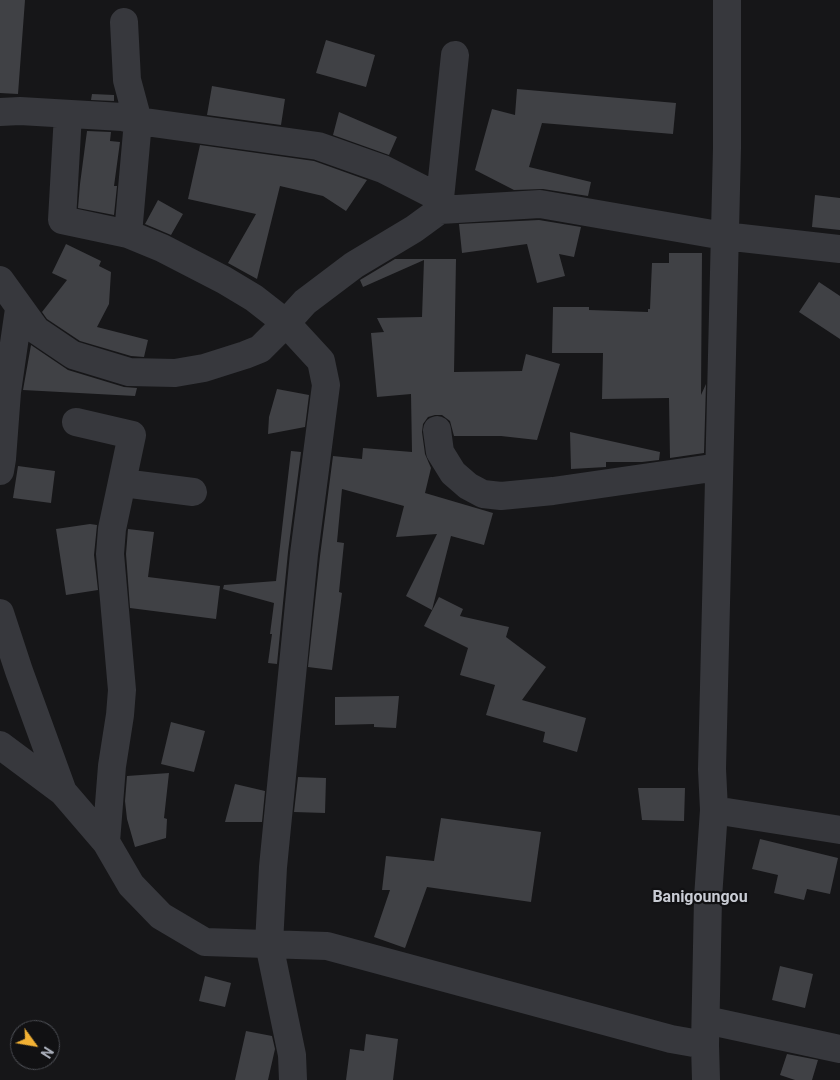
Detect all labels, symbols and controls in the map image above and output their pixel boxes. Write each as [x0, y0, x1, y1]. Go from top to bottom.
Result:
district label: Banigoungou [652, 888, 748, 908]
north arrow [10, 1020, 60, 1070]
text: N [37, 1044, 56, 1061]

